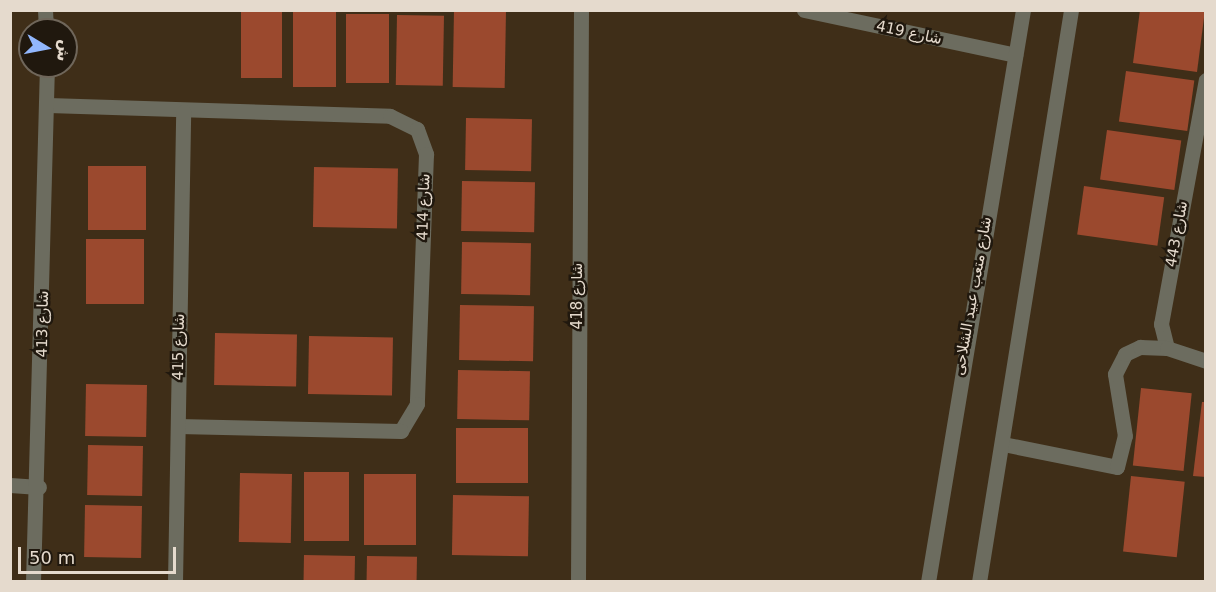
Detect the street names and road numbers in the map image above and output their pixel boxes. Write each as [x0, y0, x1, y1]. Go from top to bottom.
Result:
street label: شارع 419 [874, 17, 944, 49]
street label: شارع 414 [414, 173, 434, 241]
street label: شارع 443 [1162, 200, 1192, 268]
street label: شارع متعب عبيد الشلاحى [950, 215, 996, 377]
street label: شارع 418 [569, 263, 587, 329]
street label: شارع 413 [33, 290, 53, 358]
street label: شارع 415 [169, 313, 189, 381]

